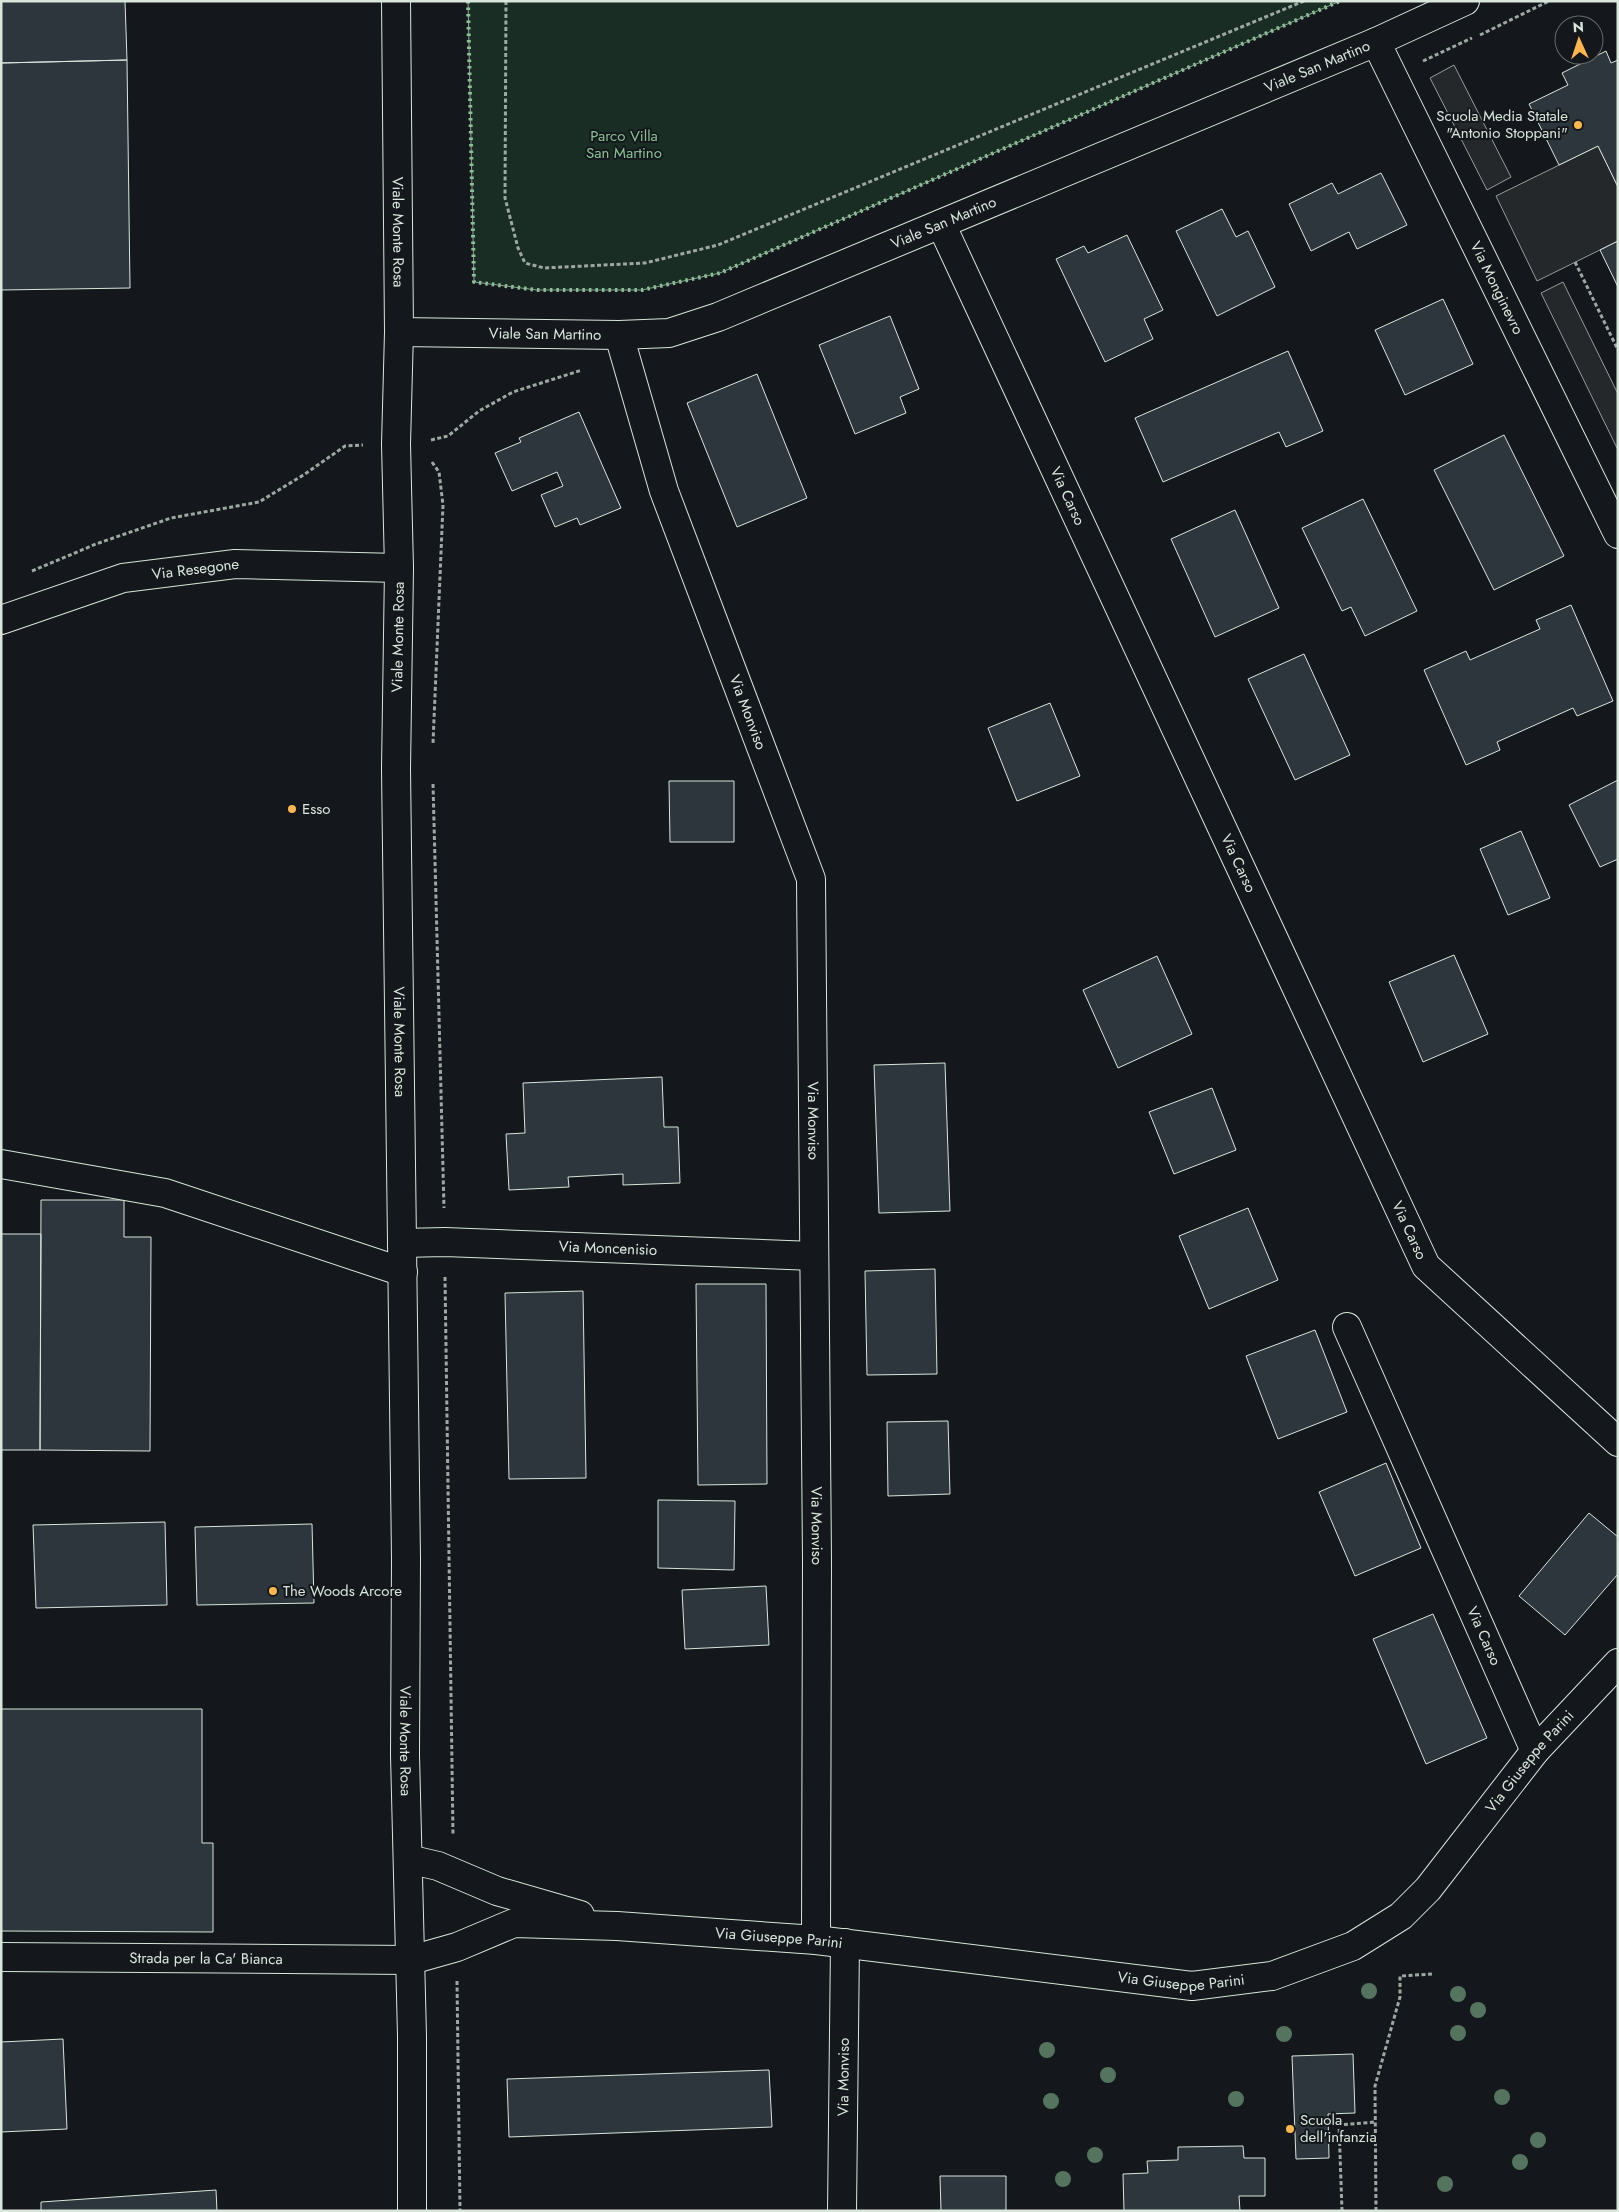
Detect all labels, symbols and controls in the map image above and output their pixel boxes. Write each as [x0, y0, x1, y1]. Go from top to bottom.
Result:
north arrow [1554, 15, 1604, 65]
text: N [1572, 17, 1584, 37]
street label: Viale San Martino [1261, 35, 1373, 98]
place label: Scuola Media Statale "Antonio Stoppani" [1436, 105, 1568, 144]
marker: Scuola Media Statale "Antonio Stoppani" [1572, 119, 1584, 131]
park label: Parco Villa San Martino [586, 125, 662, 164]
street label: Viale Monte Rosa [387, 177, 410, 287]
street label: Viale San Martino [887, 191, 1000, 255]
street label: Via Monginevro [1465, 238, 1529, 338]
street label: Viale San Martino [488, 322, 601, 346]
street label: Via Carso [1044, 463, 1091, 529]
street label: Via Resegone [150, 553, 240, 585]
street label: Viale Monte Rosa [386, 582, 410, 692]
street label: Via Monviso [724, 672, 772, 753]
place label: Esso [302, 798, 331, 820]
marker: Esso [286, 803, 298, 815]
street label: Via Carso [1215, 830, 1262, 896]
street label: Viale Monte Rosa [388, 986, 411, 1097]
street label: Via Monviso [802, 1081, 824, 1160]
street label: Via Carso [1386, 1197, 1433, 1263]
street label: Via Moncenisio [558, 1235, 658, 1261]
street label: Via Monviso [805, 1486, 828, 1565]
place label: The Woods Arcore [283, 1580, 402, 1602]
marker: The Woods Arcore [267, 1585, 279, 1597]
street label: Via Carso [1461, 1603, 1507, 1669]
street label: Viale Monte Rosa [394, 1685, 417, 1796]
street label: Via Giuseppe Parini [1480, 1705, 1579, 1817]
street label: Via Giuseppe Parini [714, 1922, 844, 1954]
street label: Strada per la Ca' Bianca [129, 1947, 283, 1970]
street label: Via Giuseppe Parini [1116, 1966, 1246, 1997]
street label: Via Monviso [832, 2038, 855, 2116]
place label: Scuola dell'infanzia [1300, 2109, 1377, 2148]
marker: Scuola dell'infanzia [1284, 2123, 1296, 2135]

